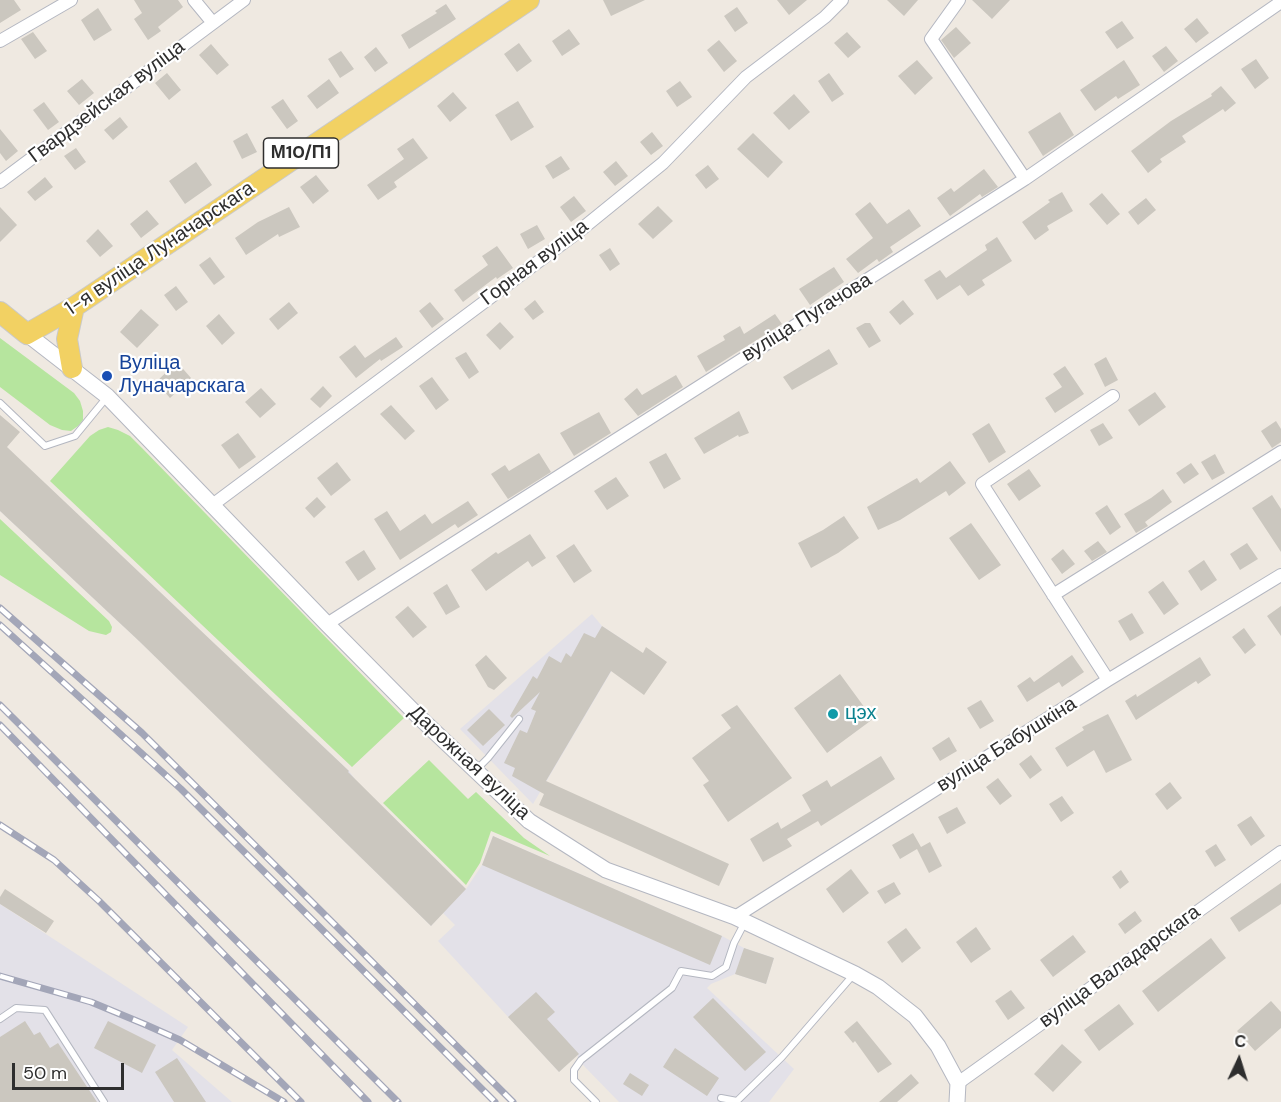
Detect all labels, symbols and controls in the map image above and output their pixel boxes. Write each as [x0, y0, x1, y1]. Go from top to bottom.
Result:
street label: Гвардзейская вуліца [24, 35, 190, 169]
road number: М10/П1 [264, 138, 338, 168]
street label: 1-я вуліца Луначарскага [61, 177, 259, 321]
street label: Горная вуліца [476, 215, 594, 311]
street label: вуліца Пугачова [738, 268, 876, 368]
place label: Вуліца Луначарскага [119, 352, 245, 399]
marker: Вуліца Луначарскага [100, 369, 114, 383]
street label: вуліца Бабушкіна [933, 692, 1081, 798]
street label: Дарожная вуліца [403, 701, 535, 825]
place label: цэх [845, 702, 876, 726]
marker: цэх [826, 707, 840, 721]
street label: вуліца Валадарскага [1035, 901, 1205, 1033]
north arrow [1209, 1030, 1269, 1090]
text: С [1234, 1031, 1247, 1052]
scale bar [15, 1051, 128, 1089]
text: 50 m [23, 1061, 67, 1085]

